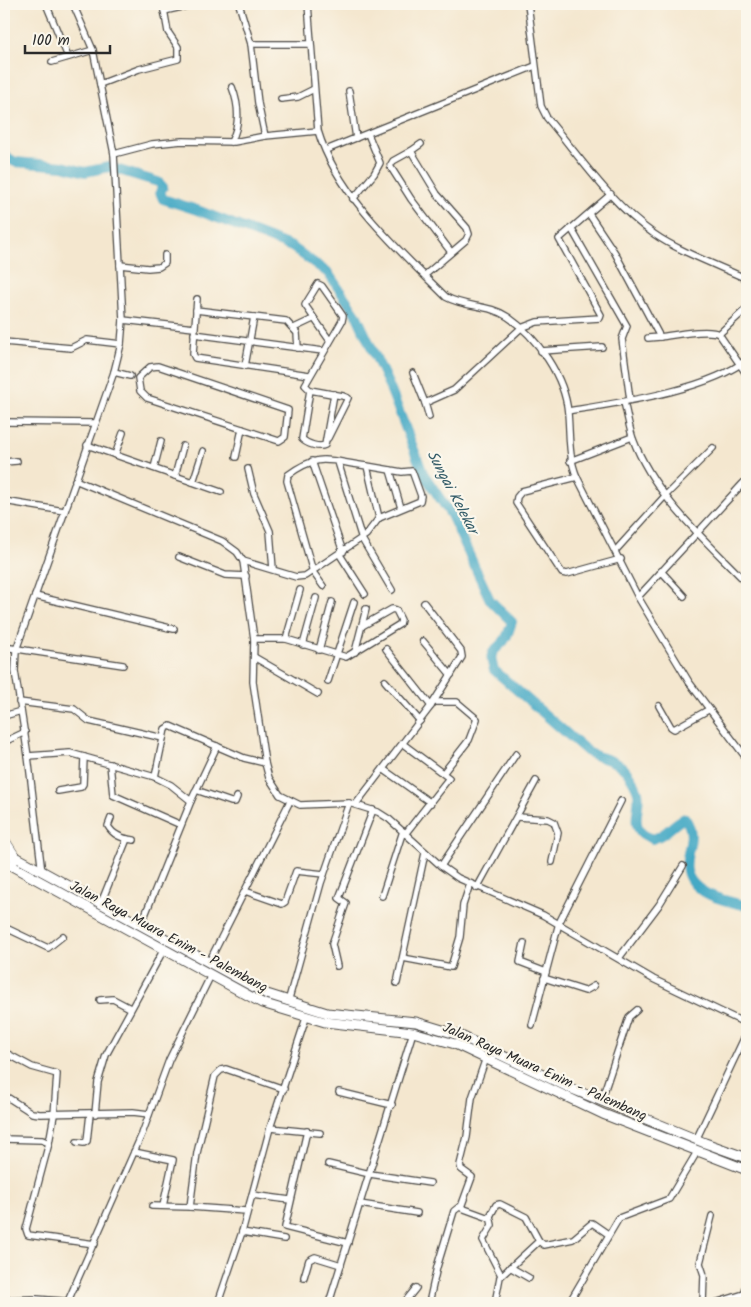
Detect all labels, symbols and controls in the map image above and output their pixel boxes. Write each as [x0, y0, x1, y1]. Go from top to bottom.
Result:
scale bar [25, 22, 110, 54]
text: 100 m [32, 29, 70, 53]
water label: Sungai Kelekar [420, 446, 486, 541]
street label: Jalan Raya Muara Enim - Palembang [65, 875, 272, 999]
street label: Jalan Raya Muara Enim - Palembang [439, 1017, 650, 1127]

